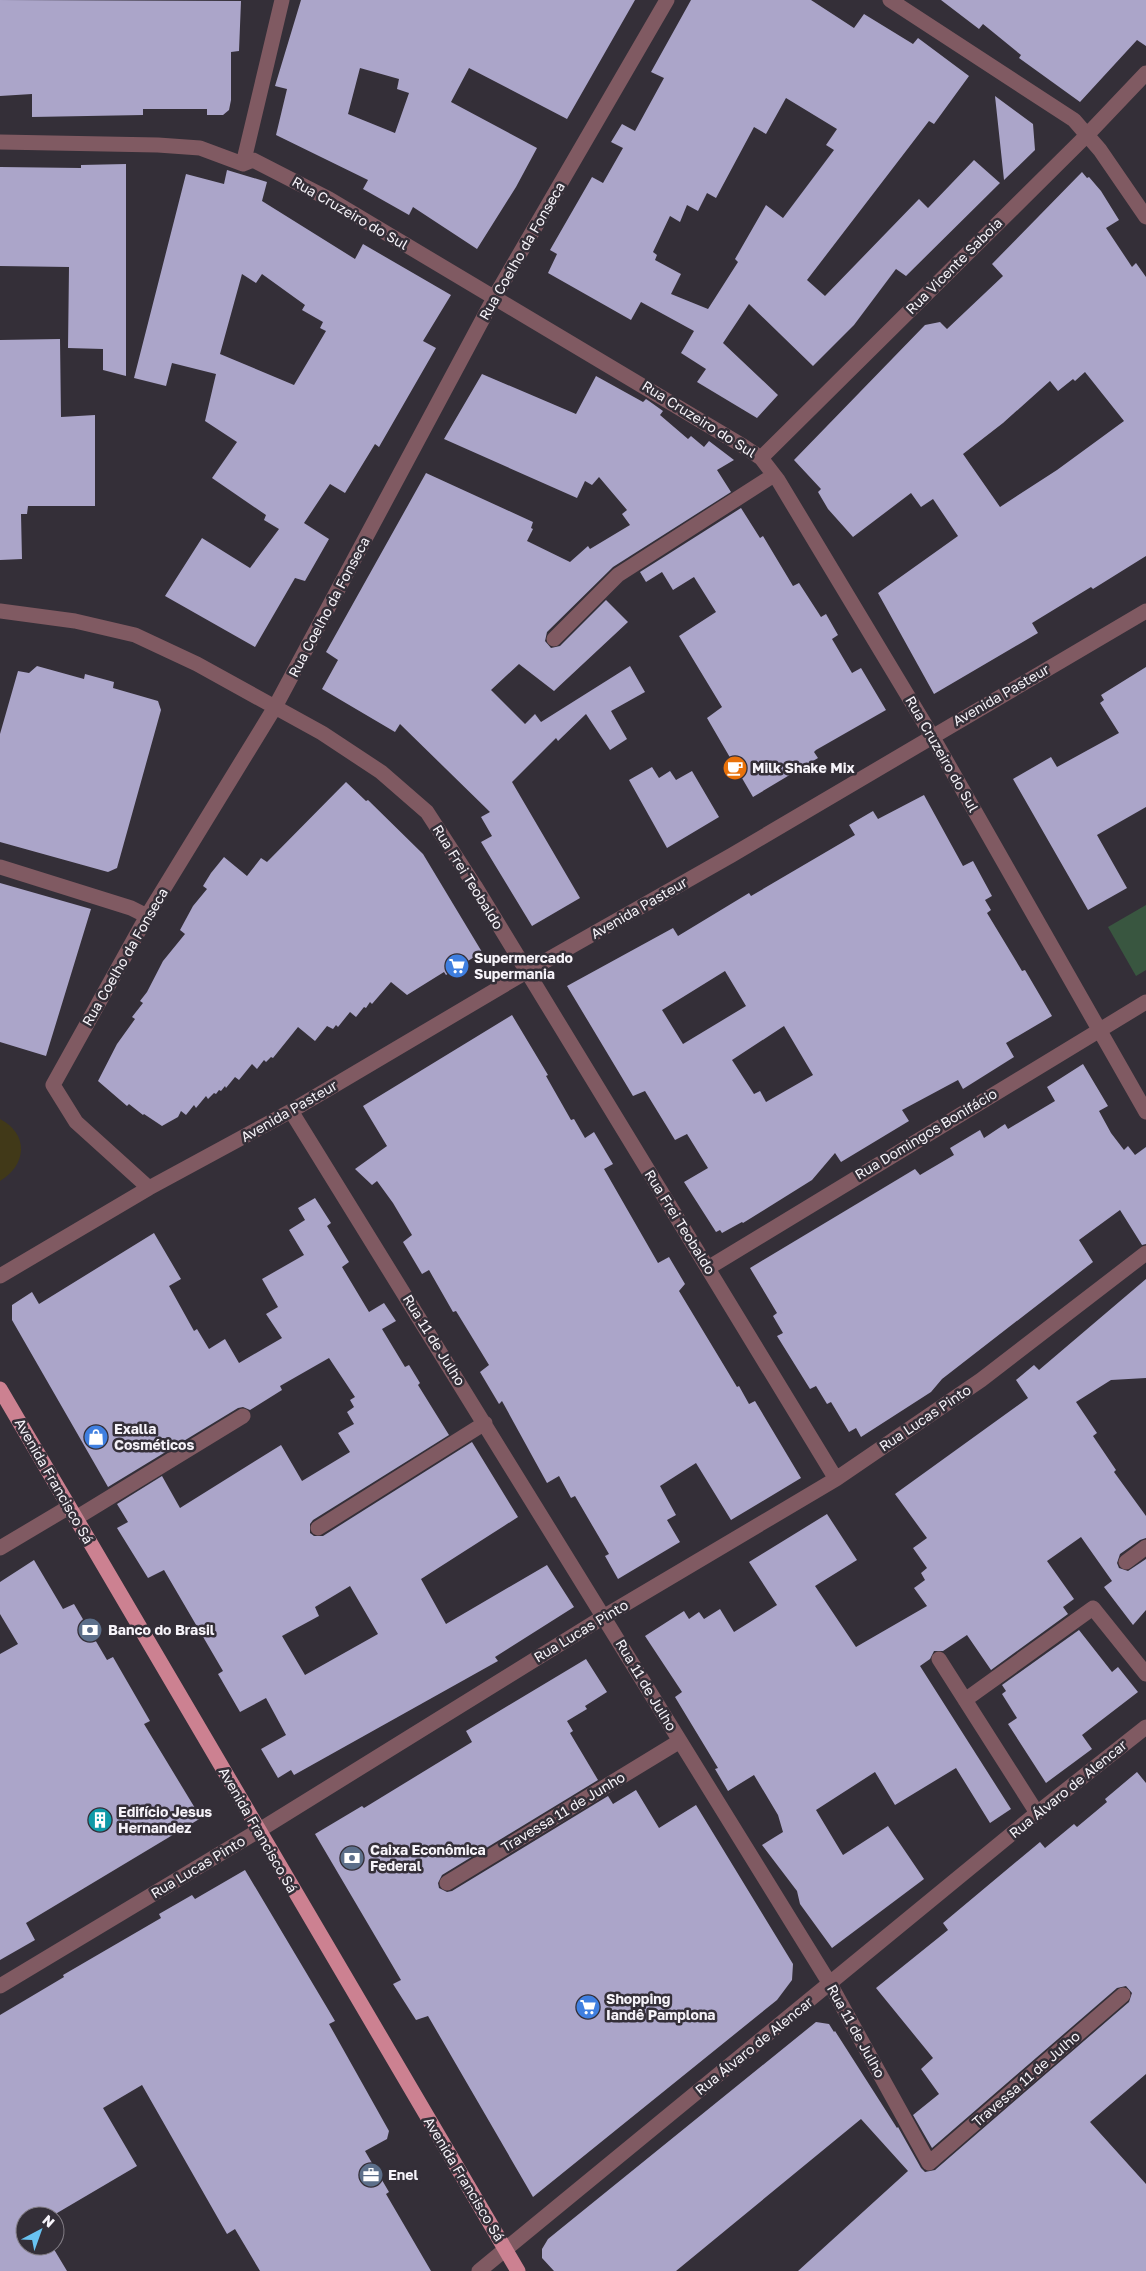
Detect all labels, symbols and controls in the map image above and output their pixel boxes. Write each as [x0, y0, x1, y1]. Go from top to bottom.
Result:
street label: Rua Cruzeiro do Sul [289, 172, 411, 253]
street label: Rua Coelho da Fonseca [475, 179, 568, 323]
street label: Rua Vicente Saboia [902, 214, 1005, 317]
street label: Rua Cruzeiro do Sul [639, 377, 759, 461]
street label: Rua Coelho da Fonseca [284, 534, 373, 680]
street label: Avenida Pasteur [949, 660, 1052, 729]
street label: Rua Cruzeiro do Sul [902, 693, 983, 815]
cafe icon: Milk Shake Mix [722, 755, 748, 781]
place label: Milk Shake Mix [752, 759, 855, 776]
street label: Rua Frei Teobaldo [429, 821, 507, 932]
street label: Avenida Pasteur [587, 873, 690, 942]
street label: Rua Coelho da Fonseca [78, 885, 171, 1029]
place label: Supermercado Supermania [474, 949, 573, 982]
supermarket icon: Supermercado Supermania [444, 953, 470, 979]
street label: Avenida Pasteur [237, 1076, 340, 1145]
street label: Rua Domingos Bonifácio [852, 1084, 1000, 1183]
street label: Rua Frei Teobaldo [641, 1166, 719, 1277]
street label: Rua 11 de Julho [400, 1291, 469, 1388]
street label: Rua Lucas Pinto [876, 1381, 974, 1455]
street label: Avenida Francisco Sá [12, 1415, 97, 1546]
place label: Exalla Cosméticos [114, 1420, 195, 1453]
shop icon: Exalla Cosméticos [83, 1424, 109, 1450]
street label: Rua Lucas Pinto [530, 1596, 631, 1665]
bank icon: Banco do Brasil [77, 1617, 103, 1643]
place label: Banco do Brasil [108, 1621, 215, 1638]
street label: Rua 11 de Julho [612, 1636, 681, 1734]
street label: Rua Álvaro de Alencar [1005, 1736, 1130, 1841]
street label: Avenida Francisco Sá [216, 1764, 301, 1895]
street label: Travessa 11 de Junho [498, 1768, 628, 1855]
place label: Edifício Jesus Hernandez [118, 1803, 212, 1836]
building icon: Edifício Jesus Hernandez [87, 1807, 113, 1833]
street label: Rua Lucas Pinto [147, 1832, 248, 1901]
place label: Caixa Econômica Federal [370, 1841, 486, 1874]
bank icon: Caixa Econômica Federal [339, 1845, 365, 1871]
street label: Rua 11 de Julho [824, 1981, 889, 2080]
place label: Shopping Iandê Pamplona [606, 1990, 715, 2023]
street label: Rua Álvaro de Alencar [691, 1993, 816, 2098]
supermarket icon: Shopping Iandê Pamplona [575, 1994, 601, 2020]
street label: Travessa 11 de Julho [968, 2027, 1083, 2130]
street label: Avenida Francisco Sá [421, 2114, 508, 2244]
office icon: Enel [358, 2162, 384, 2188]
place label: Enel [388, 2166, 418, 2183]
north arrow [15, 2206, 65, 2256]
text: N [39, 2211, 58, 2231]

